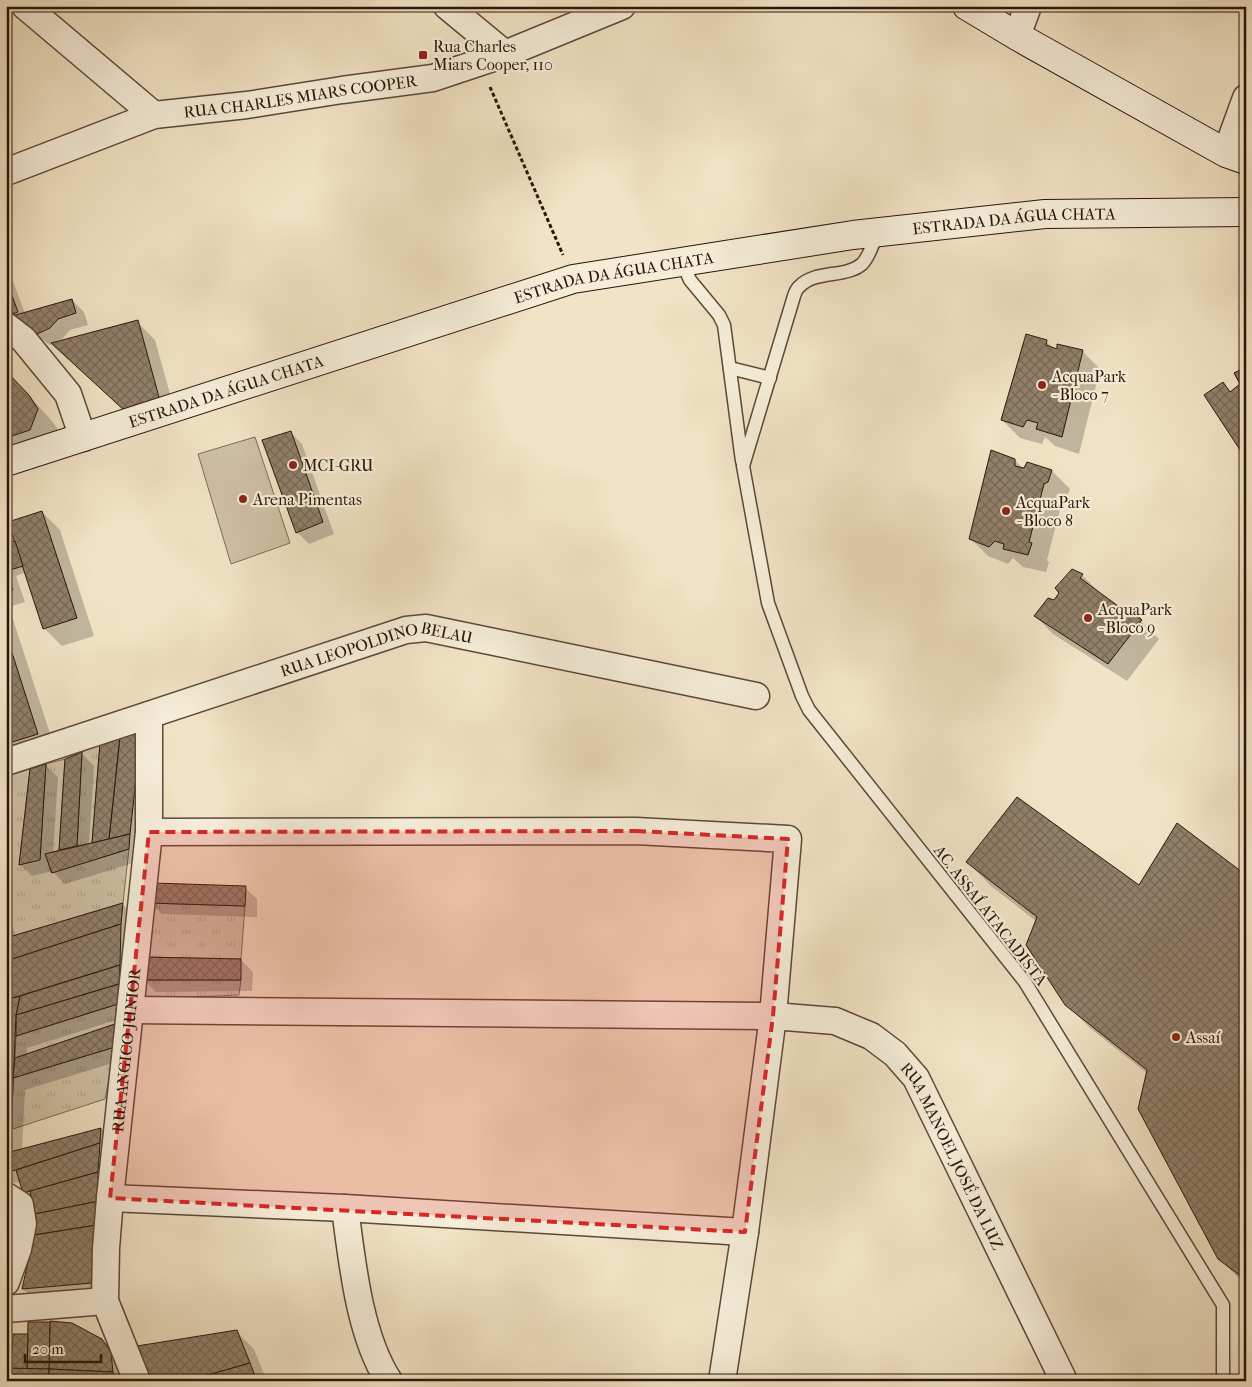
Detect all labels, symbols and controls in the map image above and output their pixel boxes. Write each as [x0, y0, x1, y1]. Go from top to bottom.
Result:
place label: Rua Charles Miars Cooper, 110 [433, 37, 553, 74]
marker: Rua Charles Miars Cooper, 110 [417, 49, 429, 61]
street label: RUA CHARLES MIARS COOPER [183, 71, 419, 122]
street label: ESTRADA DA ÁGUA CHATA [911, 204, 1116, 238]
street label: ESTRADA DA ÁGUA CHATA [511, 248, 716, 307]
street label: ESTRADA DA ÁGUA CHATA [126, 351, 327, 432]
place label: AcquaPark - Bloco 7 [1051, 367, 1127, 404]
marker: AcquaPark - Bloco 7 [1036, 379, 1048, 391]
place label: MCI-GRU [303, 456, 374, 475]
marker: MCI-GRU [287, 459, 299, 471]
place label: Arena Pimentas [252, 490, 362, 509]
marker: Arena Pimentas [237, 493, 249, 505]
place label: AcquaPark - Bloco 8 [1015, 493, 1091, 530]
marker: AcquaPark - Bloco 8 [1000, 505, 1012, 517]
place label: AcquaPark - Bloco 9 [1097, 600, 1173, 637]
marker: AcquaPark - Bloco 9 [1082, 612, 1094, 624]
street label: RUA LEOPOLDINO BELAU [278, 618, 475, 681]
street label: AC. ASSAÍ ATACADISTA [929, 840, 1052, 990]
street label: RUA ANGICO JUNIOR [108, 966, 145, 1133]
place label: Assaí [1185, 1028, 1221, 1047]
marker: Assaí [1170, 1031, 1182, 1043]
street label: RUA MANOEL JOSÉ DA LUZ [897, 1058, 1007, 1253]
scale bar [25, 1332, 101, 1364]
text: 20 m [32, 1340, 64, 1358]

